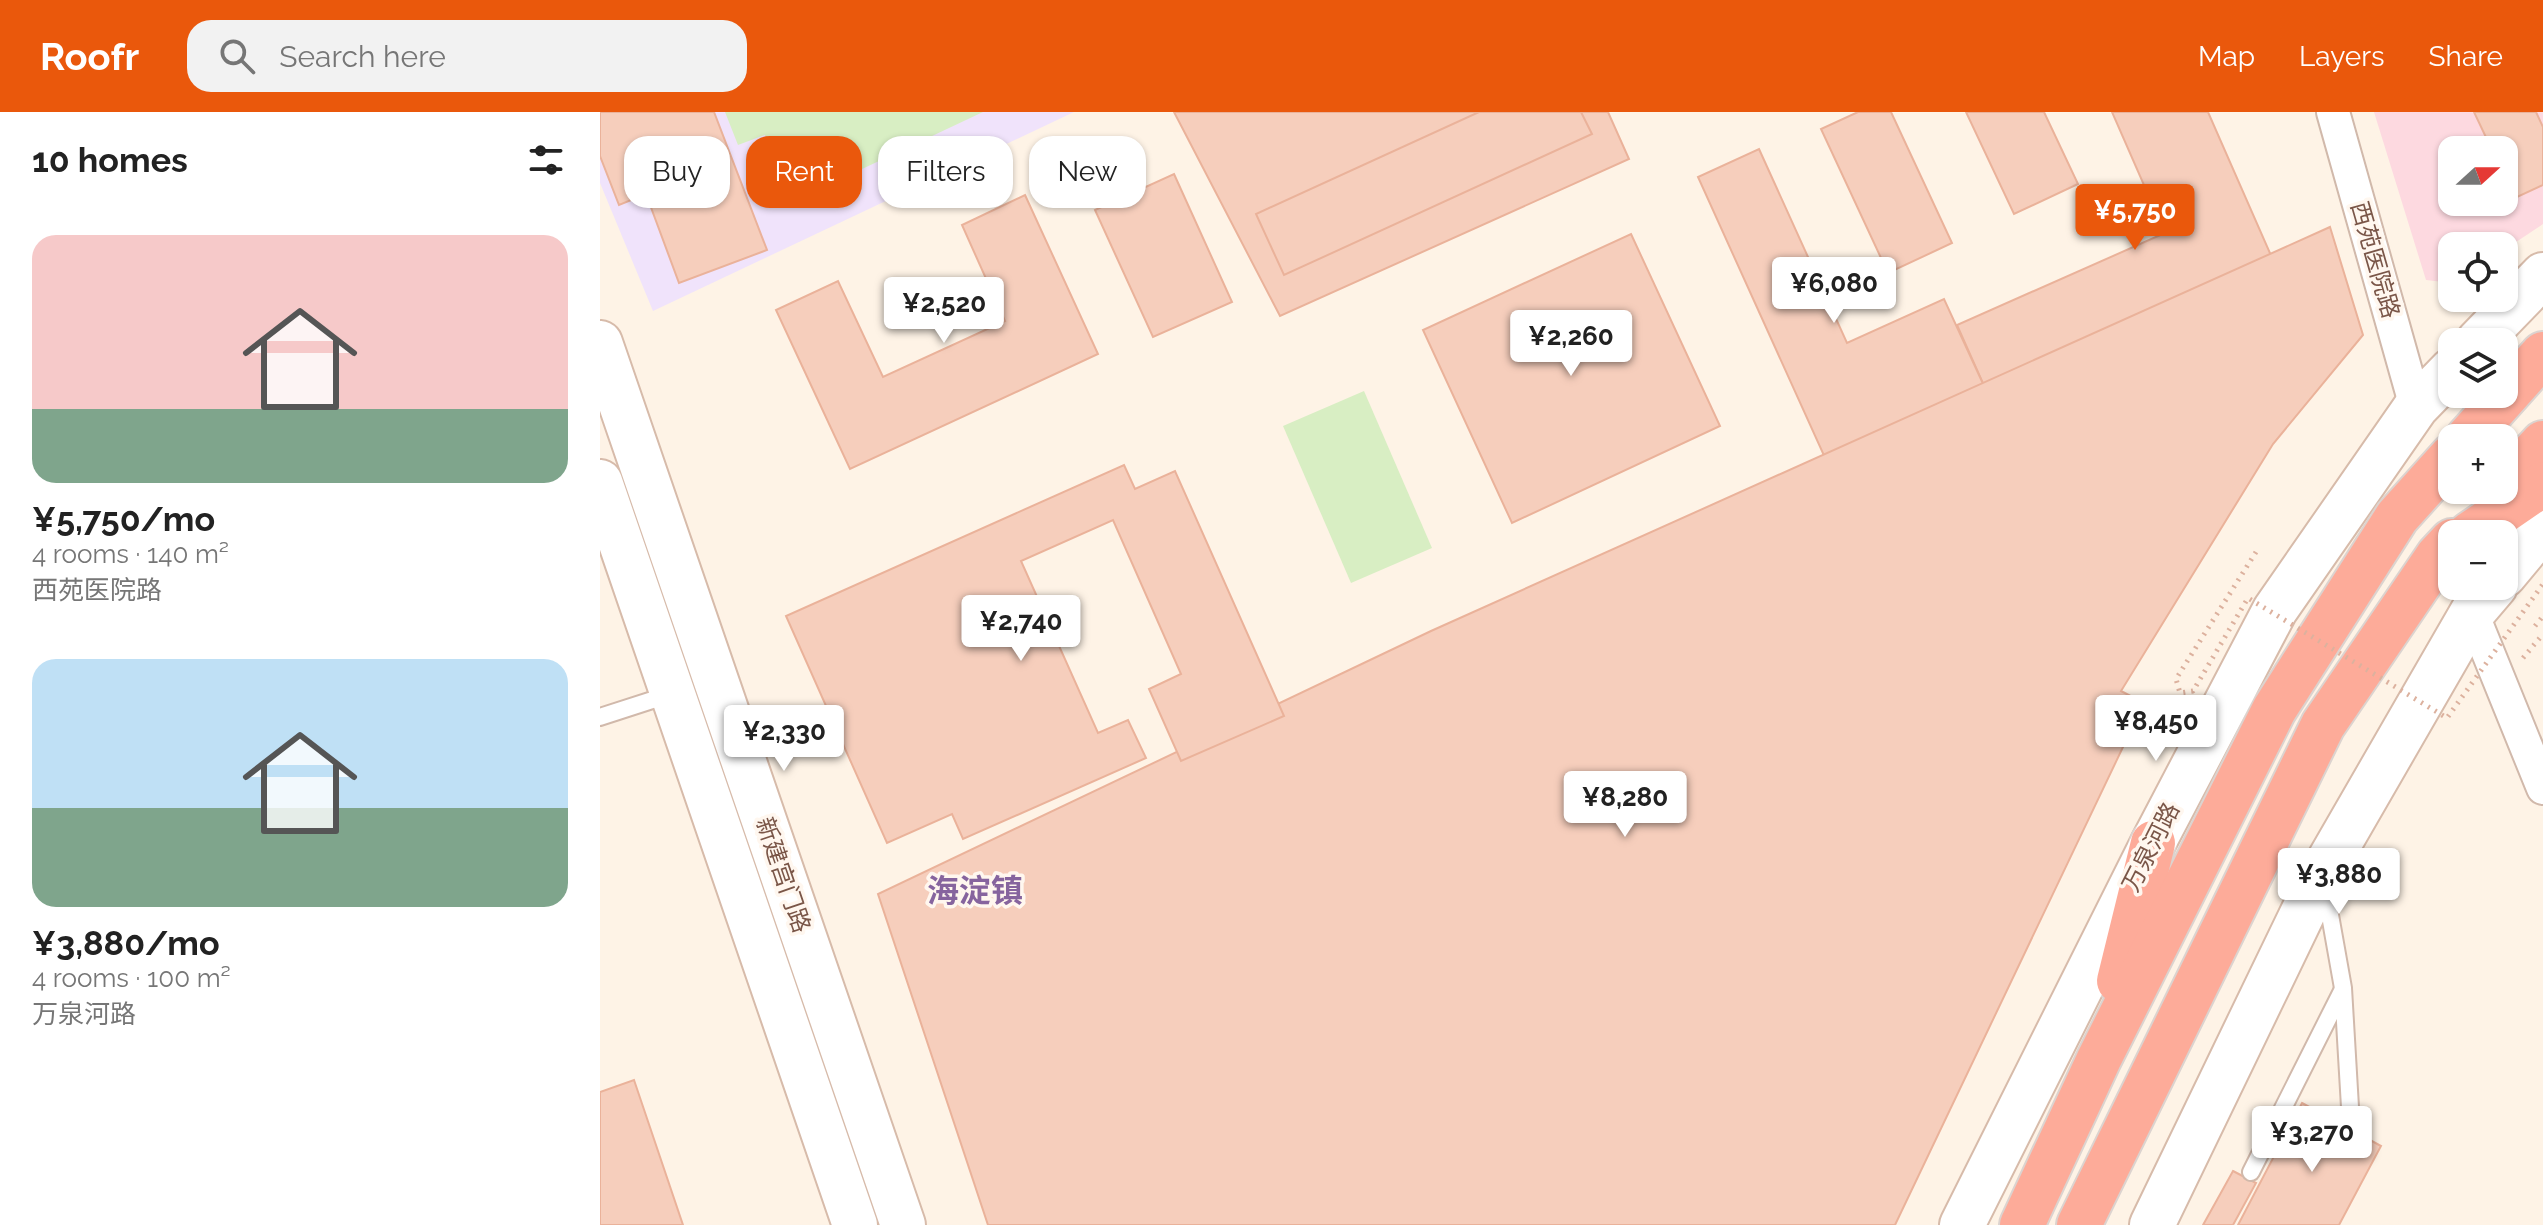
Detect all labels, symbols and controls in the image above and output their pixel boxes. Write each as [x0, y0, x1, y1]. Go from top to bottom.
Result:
search box [187, 20, 747, 92]
text: Roofr [40, 34, 139, 79]
icon: search [215, 34, 259, 78]
text: Search here [279, 39, 446, 74]
text: Map [2198, 40, 2255, 73]
text: Layers [2299, 40, 2385, 73]
text: Share [2429, 40, 2503, 73]
chip: Buy [624, 136, 730, 208]
chip: Rent [746, 136, 862, 208]
chip: Filters [878, 136, 1013, 208]
chip: New [1029, 136, 1146, 208]
north arrow [2438, 136, 2518, 216]
map controls [2438, 136, 2518, 600]
icon: filters [524, 138, 568, 182]
text: 10 homes [32, 140, 188, 180]
pin: ¥5,750 [2070, 184, 2200, 252]
text: ¥5,750 [2093, 195, 2177, 225]
street label: 西苑医院路 [2345, 198, 2406, 322]
button: locate [2438, 232, 2518, 312]
pin: ¥6,080 [1769, 257, 1899, 325]
text: ¥6,080 [1790, 268, 1878, 298]
pin: ¥2,520 [879, 277, 1009, 345]
icon: home [228, 287, 372, 431]
text: ¥2,520 [902, 288, 986, 318]
pin: ¥2,260 [1506, 310, 1636, 378]
text: ¥2,260 [1528, 321, 1614, 351]
button: layers [2438, 328, 2518, 408]
button: + [2438, 424, 2518, 504]
text: ¥5,750/mo [32, 499, 215, 539]
button: − [2438, 520, 2518, 600]
text: 4 rooms · 140 m² [32, 539, 229, 569]
text: 西苑医院路 [32, 575, 162, 605]
pin: ¥2,740 [956, 595, 1086, 663]
text: ¥2,740 [979, 606, 1063, 636]
pin: ¥8,450 [2091, 695, 2221, 763]
pin: ¥2,330 [719, 705, 849, 773]
text: ¥8,450 [2113, 706, 2199, 736]
icon: home [228, 711, 372, 855]
text: ¥2,330 [742, 716, 826, 746]
pin: ¥8,280 [1560, 771, 1690, 839]
text: ¥8,280 [1582, 782, 1668, 812]
street label: 万泉河路 [2116, 797, 2185, 896]
street label: 新建宫门路 [750, 813, 817, 936]
pin: ¥3,880 [2274, 848, 2404, 916]
text: ¥3,880 [2296, 859, 2382, 889]
district label: 海淀镇 [927, 872, 1023, 909]
text: ¥3,880/mo [32, 923, 220, 963]
text: 4 rooms · 100 m² [32, 963, 231, 993]
text: 万泉河路 [32, 999, 136, 1029]
pin: ¥3,270 [2247, 1106, 2377, 1174]
text: ¥3,270 [2270, 1117, 2354, 1147]

